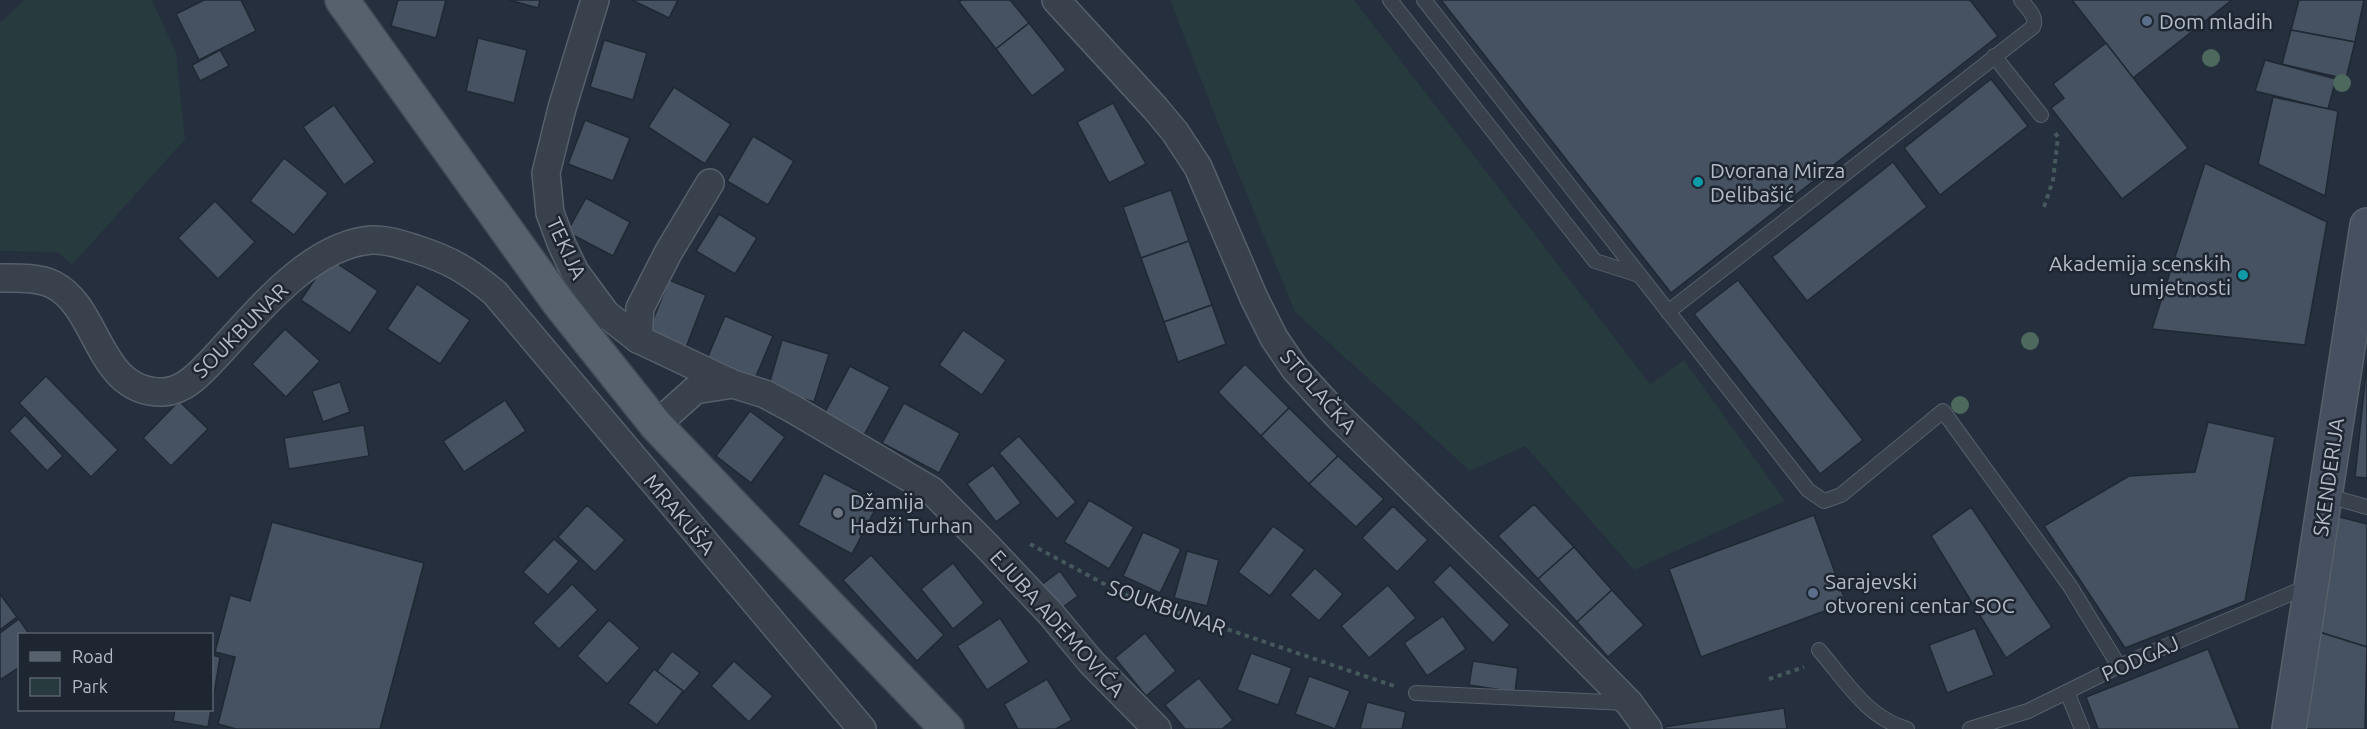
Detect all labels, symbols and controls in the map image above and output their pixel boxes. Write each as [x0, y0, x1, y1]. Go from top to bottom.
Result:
place label: Dom mladih [2159, 9, 2273, 33]
marker: Dom mladih [2140, 14, 2154, 28]
place label: Dvorana Mirza Delibašić [1710, 158, 1845, 206]
marker: Dvorana Mirza Delibašić [1691, 175, 1705, 189]
street label: TEKIJA [542, 213, 592, 283]
place label: Akademija scenskih umjetnosti [2049, 251, 2231, 299]
marker: Akademija scenskih umjetnosti [2236, 268, 2250, 282]
street label: SOUKBUNAR [188, 278, 292, 382]
street label: STOLAČKA [1276, 344, 1362, 438]
street label: SKENDERIJA [2308, 416, 2348, 538]
street label: MRAKUŠA [640, 469, 721, 559]
place label: Džamija Hadži Turhan [850, 489, 973, 537]
marker: Džamija Hadži Turhan [831, 506, 845, 520]
street label: EJUBA ADEMOVIĆA [986, 545, 1130, 701]
place label: Sarajevski otvoreni centar SOC [1825, 569, 2015, 617]
street label: SOUKBUNAR [1105, 575, 1229, 639]
marker: Sarajevski otvoreni centar SOC [1806, 586, 1820, 600]
street label: PODGAJ [2098, 630, 2182, 686]
legend [18, 633, 213, 711]
text: Road [72, 646, 114, 666]
text: Park [72, 676, 108, 696]

